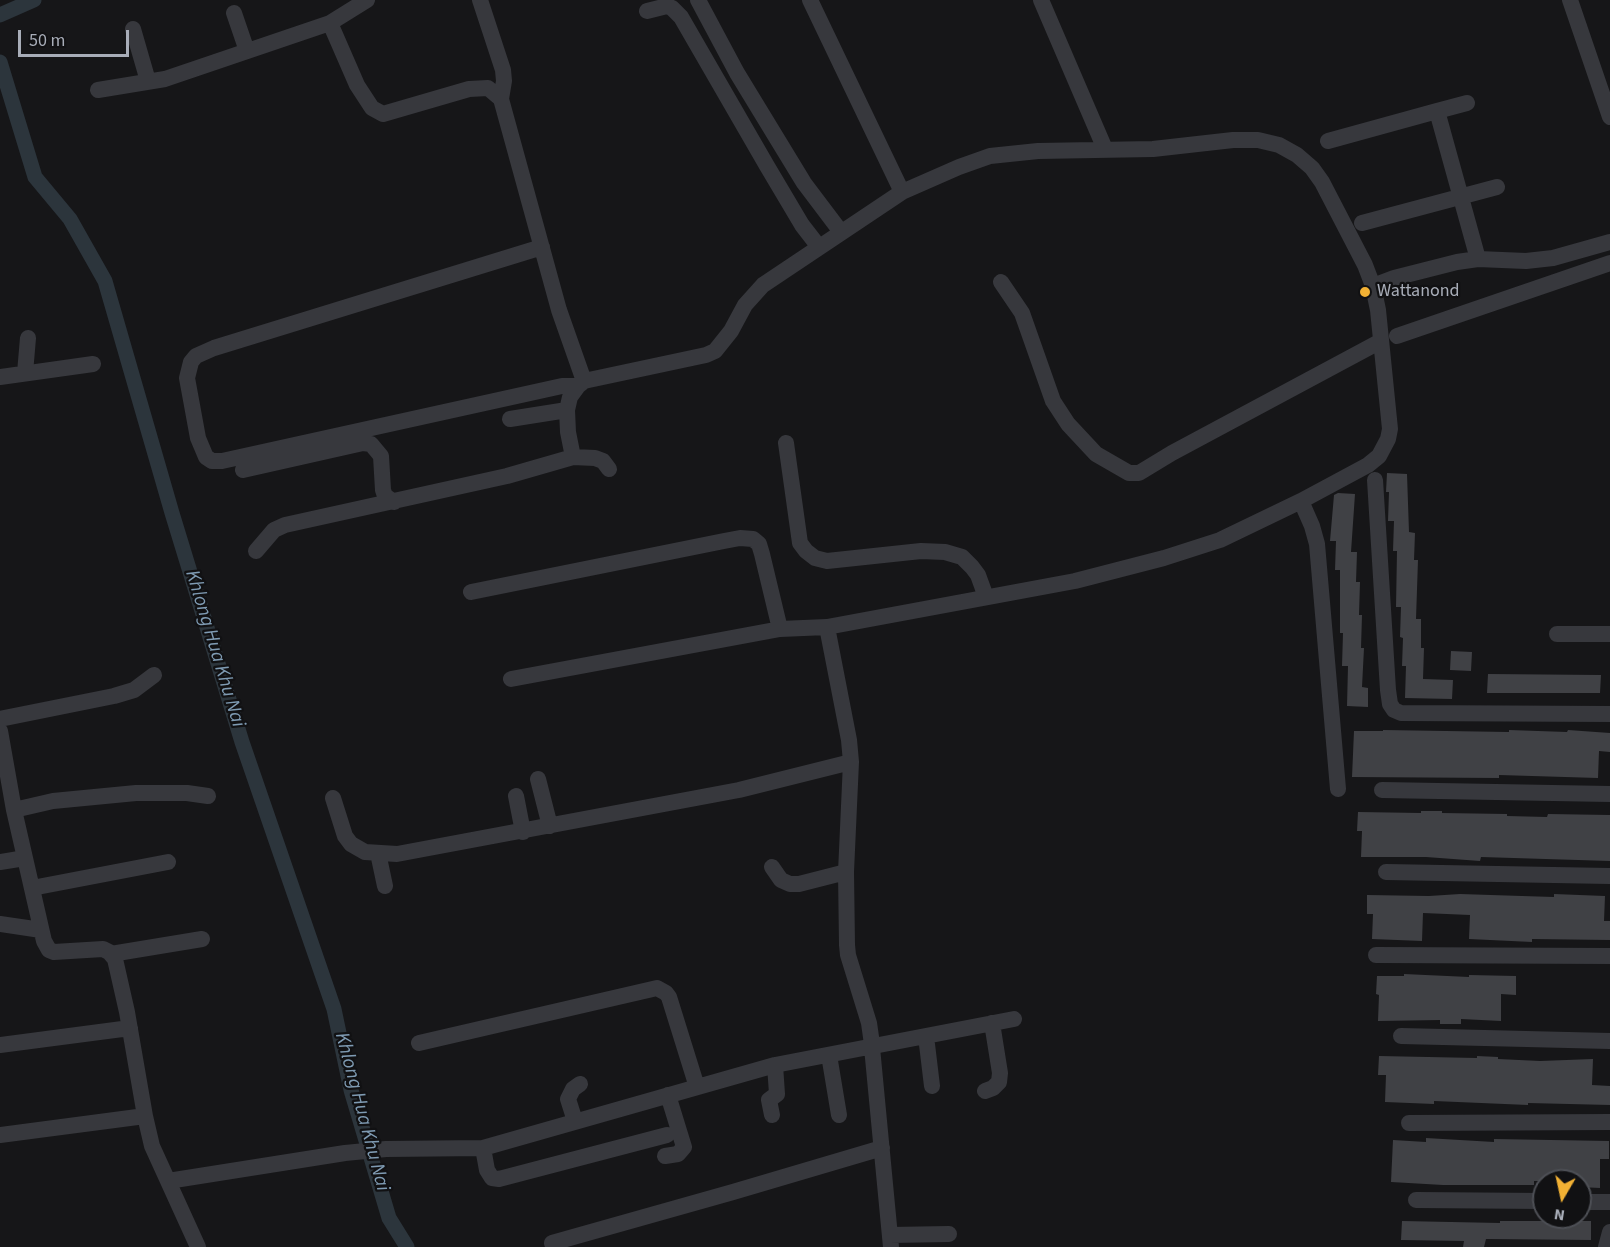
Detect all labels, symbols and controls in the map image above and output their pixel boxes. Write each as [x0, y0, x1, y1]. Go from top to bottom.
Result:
scale bar [21, 18, 132, 56]
text: 50 m [29, 28, 65, 53]
place label: Wattanond [1377, 281, 1460, 303]
marker: Wattanond [1358, 285, 1372, 299]
water label: Khlong Hua Khu Nai [179, 567, 249, 731]
water label: Khlong Hua Khu Nai [328, 1030, 394, 1194]
north arrow [1532, 1169, 1592, 1229]
text: N [1553, 1203, 1566, 1227]

